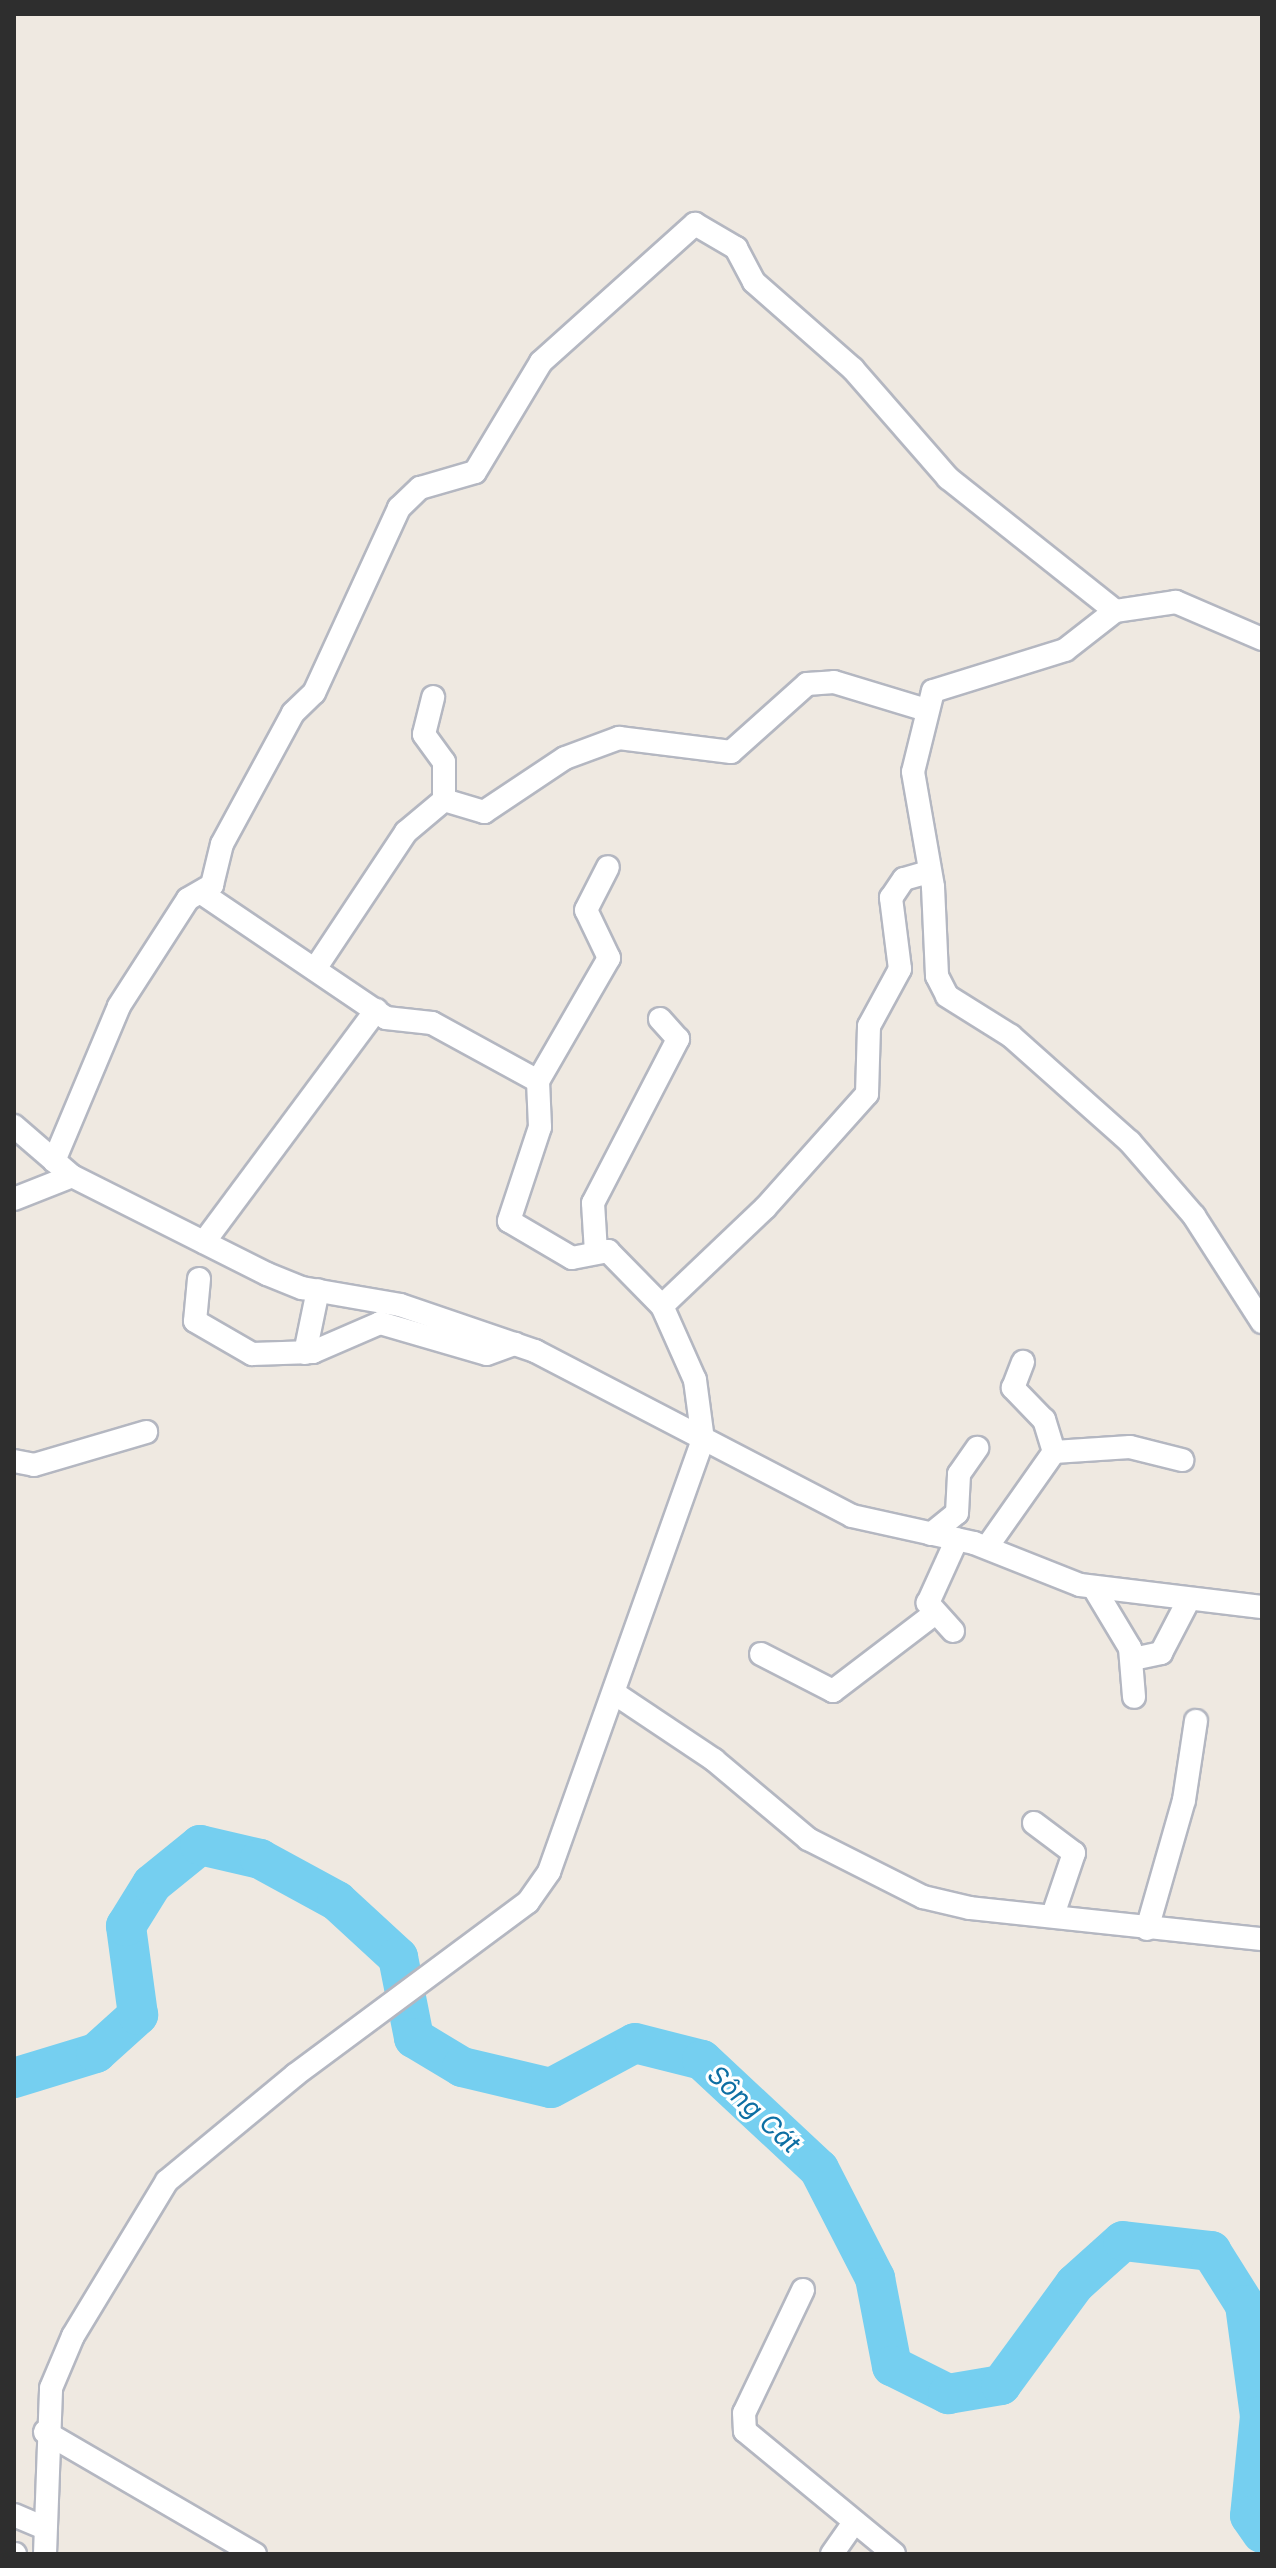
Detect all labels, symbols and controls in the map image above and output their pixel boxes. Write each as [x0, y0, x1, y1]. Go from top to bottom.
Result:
water label: Sông Cát [702, 2059, 806, 2159]

